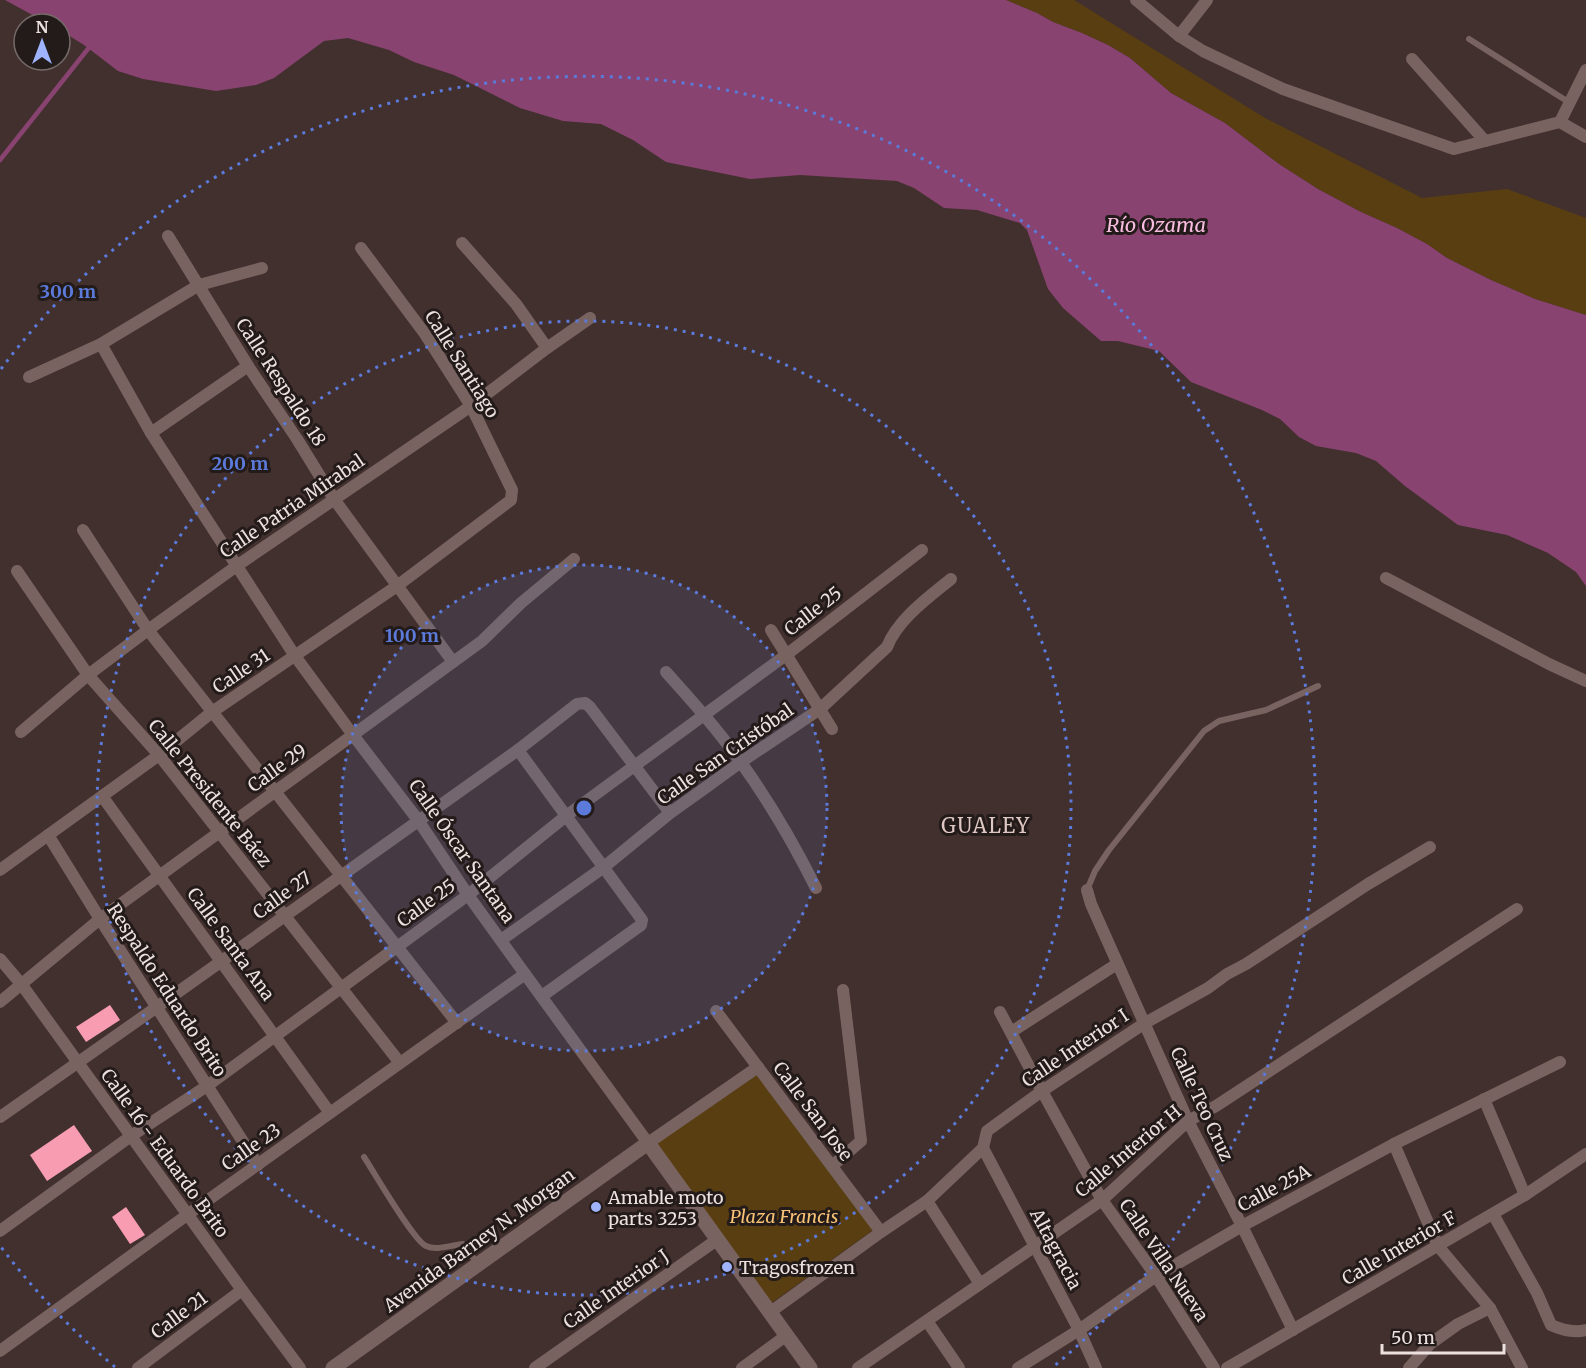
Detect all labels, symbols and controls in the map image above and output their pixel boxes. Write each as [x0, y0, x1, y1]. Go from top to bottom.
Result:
north arrow [12, 12, 72, 72]
text: N [36, 17, 49, 37]
water label: Río Ozama [1106, 212, 1206, 237]
text: 300 m [40, 280, 96, 303]
street label: Calle Santiago [420, 306, 504, 422]
street label: Calle Respaldo 18 [231, 314, 331, 450]
street label: Calle Patria Mirabal [215, 449, 369, 563]
text: 200 m [212, 452, 268, 475]
street label: Calle 25 [780, 581, 846, 641]
text: 100 m [385, 624, 439, 647]
street label: Calle 31 [208, 644, 274, 698]
street label: Calle San Cristóbal [652, 698, 798, 810]
street label: Calle Presidente Báez [143, 714, 277, 872]
street label: Calle 29 [243, 739, 311, 797]
street label: Calle Óscar Santana [404, 775, 520, 928]
centre of rings [574, 798, 594, 818]
district label: GUALEY [941, 813, 1031, 838]
street label: Calle 27 [248, 866, 316, 924]
street label: Calle 25 [392, 874, 460, 932]
street label: Calle Santa Ana [182, 883, 280, 1005]
street label: Respaldo Eduardo Brito [102, 899, 232, 1081]
street label: Calle Interior I [1017, 1004, 1133, 1092]
street label: Calle Teo Cruz [1165, 1043, 1239, 1165]
street label: Calle San Jose [768, 1057, 858, 1165]
street label: Calle 16 - Eduardo Brito [96, 1064, 234, 1242]
street label: Calle Interior H [1070, 1100, 1186, 1202]
street label: Calle 23 [217, 1118, 285, 1176]
street label: Calle 25A [1234, 1159, 1315, 1217]
street label: Avenida Barney N. Morgan [378, 1163, 579, 1318]
place label: Amable moto parts 3253 [607, 1186, 723, 1230]
street label: Calle Villa Nueva [1114, 1194, 1214, 1326]
marker: Amable moto parts 3253 [589, 1200, 603, 1214]
street label: Altagracia [1025, 1204, 1087, 1294]
park label: Plaza Francis [730, 1205, 838, 1228]
street label: Calle Interior F [1338, 1206, 1460, 1290]
street label: Calle Interior J [559, 1244, 674, 1334]
place label: Tragosfrozen [739, 1256, 855, 1279]
marker: Tragosfrozen [720, 1260, 734, 1274]
street label: Calle 21 [146, 1286, 212, 1344]
scale bar [1382, 1317, 1504, 1355]
text: 50 m [1391, 1326, 1435, 1349]

